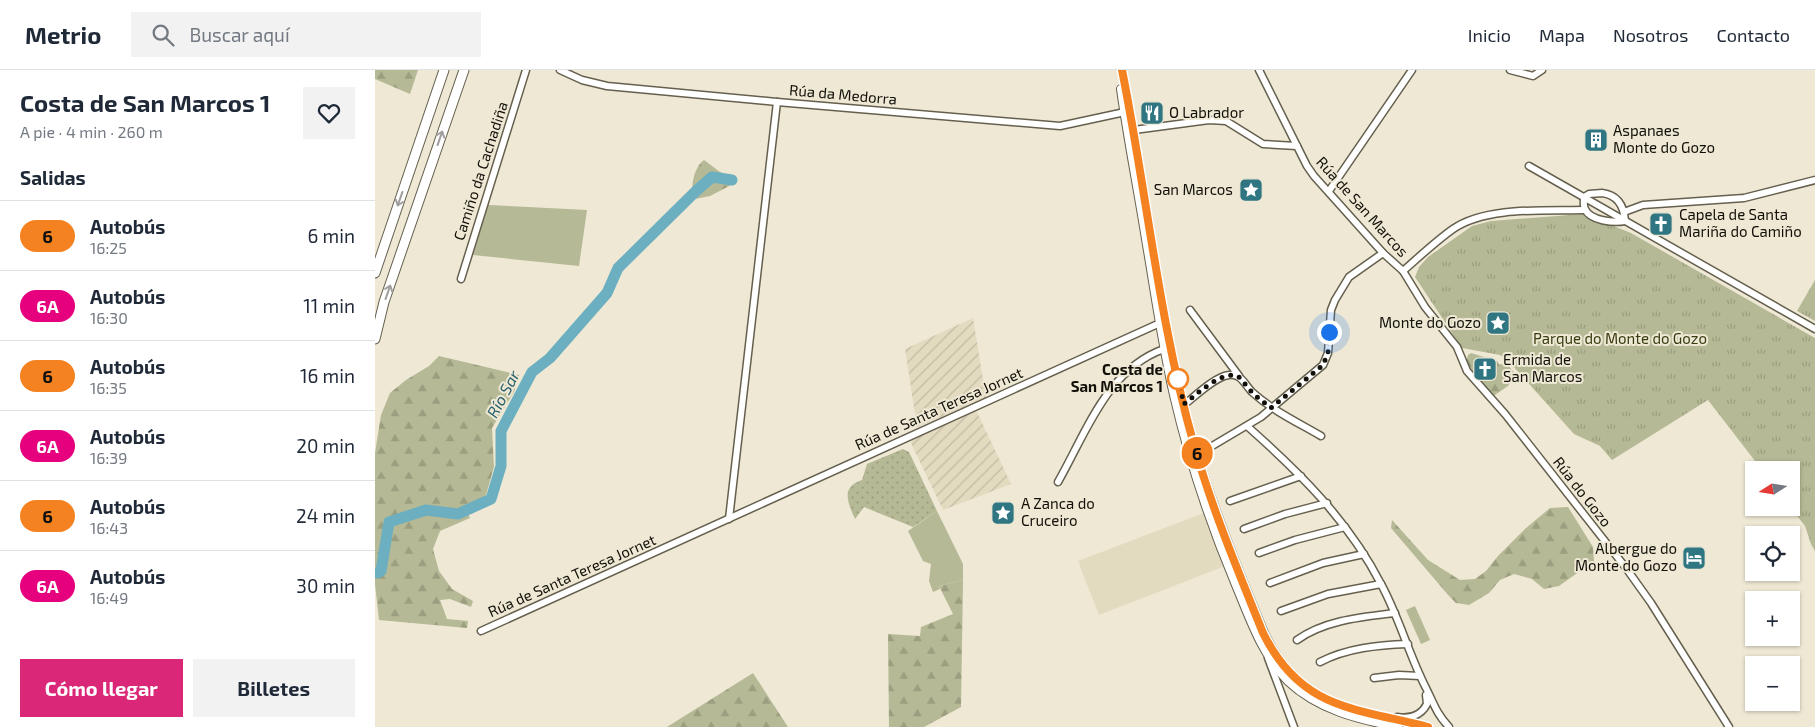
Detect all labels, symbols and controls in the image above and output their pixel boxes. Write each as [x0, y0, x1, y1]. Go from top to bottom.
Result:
search box [131, 12, 481, 57]
text: Metrio [25, 20, 101, 49]
icon: search [149, 21, 177, 49]
text: Buscar aquí [189, 23, 290, 46]
text: Inicio [1468, 24, 1511, 46]
text: Mapa [1539, 24, 1585, 46]
text: Nosotros [1613, 24, 1688, 46]
text: Contacto [1716, 24, 1790, 46]
street label: Rúa da Medorra [788, 80, 898, 108]
button: heart [303, 87, 355, 139]
text: Costa de San Marcos 1 [20, 88, 270, 117]
street label: Camiño da Cachadiña [449, 99, 511, 242]
restaurant icon: O Labrador [1139, 100, 1165, 126]
place label: O Labrador [1169, 103, 1244, 121]
place label: Aspanaes Monte do Gozo [1613, 121, 1715, 156]
text: A pie · 4 min · 260 m [20, 122, 163, 141]
building icon: Aspanaes Monte do Gozo [1583, 127, 1609, 153]
one-way arrow [436, 131, 445, 146]
street label: Rúa de San Marcos [1313, 152, 1412, 260]
text: Salidas [20, 166, 86, 189]
place icon: San Marcos [1238, 177, 1264, 203]
place label: San Marcos [1154, 180, 1233, 198]
one-way arrow [395, 191, 404, 206]
place label: Capela de Santa Mariña do Camiño [1679, 205, 1802, 240]
church icon: Capela de Santa Mariña do Camiño [1648, 211, 1674, 237]
text: Autobús [90, 215, 165, 238]
text: 6 min [307, 224, 355, 247]
text: 6 [42, 225, 53, 247]
text: 16:25 [90, 238, 127, 257]
one-way arrow [384, 284, 393, 300]
text: Autobús [90, 285, 165, 308]
text: 11 min [303, 294, 355, 317]
text: 6A [36, 295, 59, 317]
text: 16:30 [90, 308, 128, 327]
place icon: Monte do Gozo [1485, 310, 1511, 336]
place label: Monte do Gozo [1379, 313, 1481, 331]
your location [1317, 320, 1342, 345]
park label: Parque do Monte do Gozo [1533, 329, 1707, 347]
place label: Ermida de San Marcos [1503, 350, 1582, 385]
text: Autobús [90, 355, 165, 378]
church icon: Ermida de San Marcos [1472, 356, 1498, 382]
place label: Costa de San Marcos 1 [1071, 360, 1163, 395]
street label: Rúa de Santa Teresa Jornet [852, 363, 1026, 453]
text: 16 min [300, 364, 355, 387]
text: 6 [42, 365, 53, 387]
water label: Río Sar [482, 366, 523, 421]
marker: Costa de San Marcos 1 [1167, 368, 1189, 390]
text: 16:35 [90, 378, 127, 397]
text: Autobús [90, 425, 165, 448]
text: 20 min [296, 434, 355, 457]
text: 6A [36, 435, 59, 457]
line badge: 6 [1181, 437, 1213, 469]
text: 6 [1192, 442, 1202, 464]
text: 16:39 [90, 448, 127, 467]
street label: Rúa do Gozo [1550, 453, 1616, 530]
north arrow [1745, 461, 1800, 516]
map controls [1745, 461, 1800, 711]
place label: A Zanca do Cruceiro [1021, 494, 1095, 529]
text: Autobús [90, 495, 165, 518]
place icon: A Zanca do Cruceiro [990, 500, 1016, 526]
text: 24 min [296, 504, 355, 527]
text: 6 [42, 505, 53, 527]
text: 16:43 [90, 518, 128, 537]
button: locate [1745, 526, 1800, 581]
street label: Rúa de Santa Teresa Jornet [485, 530, 659, 620]
place label: Albergue do Monte do Gozo [1575, 539, 1677, 574]
hotel icon: Albergue do Monte do Gozo [1681, 545, 1707, 571]
text: Autobús [90, 565, 165, 588]
text: 30 min [296, 574, 355, 597]
text: 6A [36, 575, 59, 597]
text: 16:49 [90, 588, 128, 607]
button: + [1745, 591, 1800, 646]
button: − [1745, 656, 1800, 711]
button: Cómo llegar [20, 659, 183, 717]
button: Billetes [193, 659, 355, 717]

